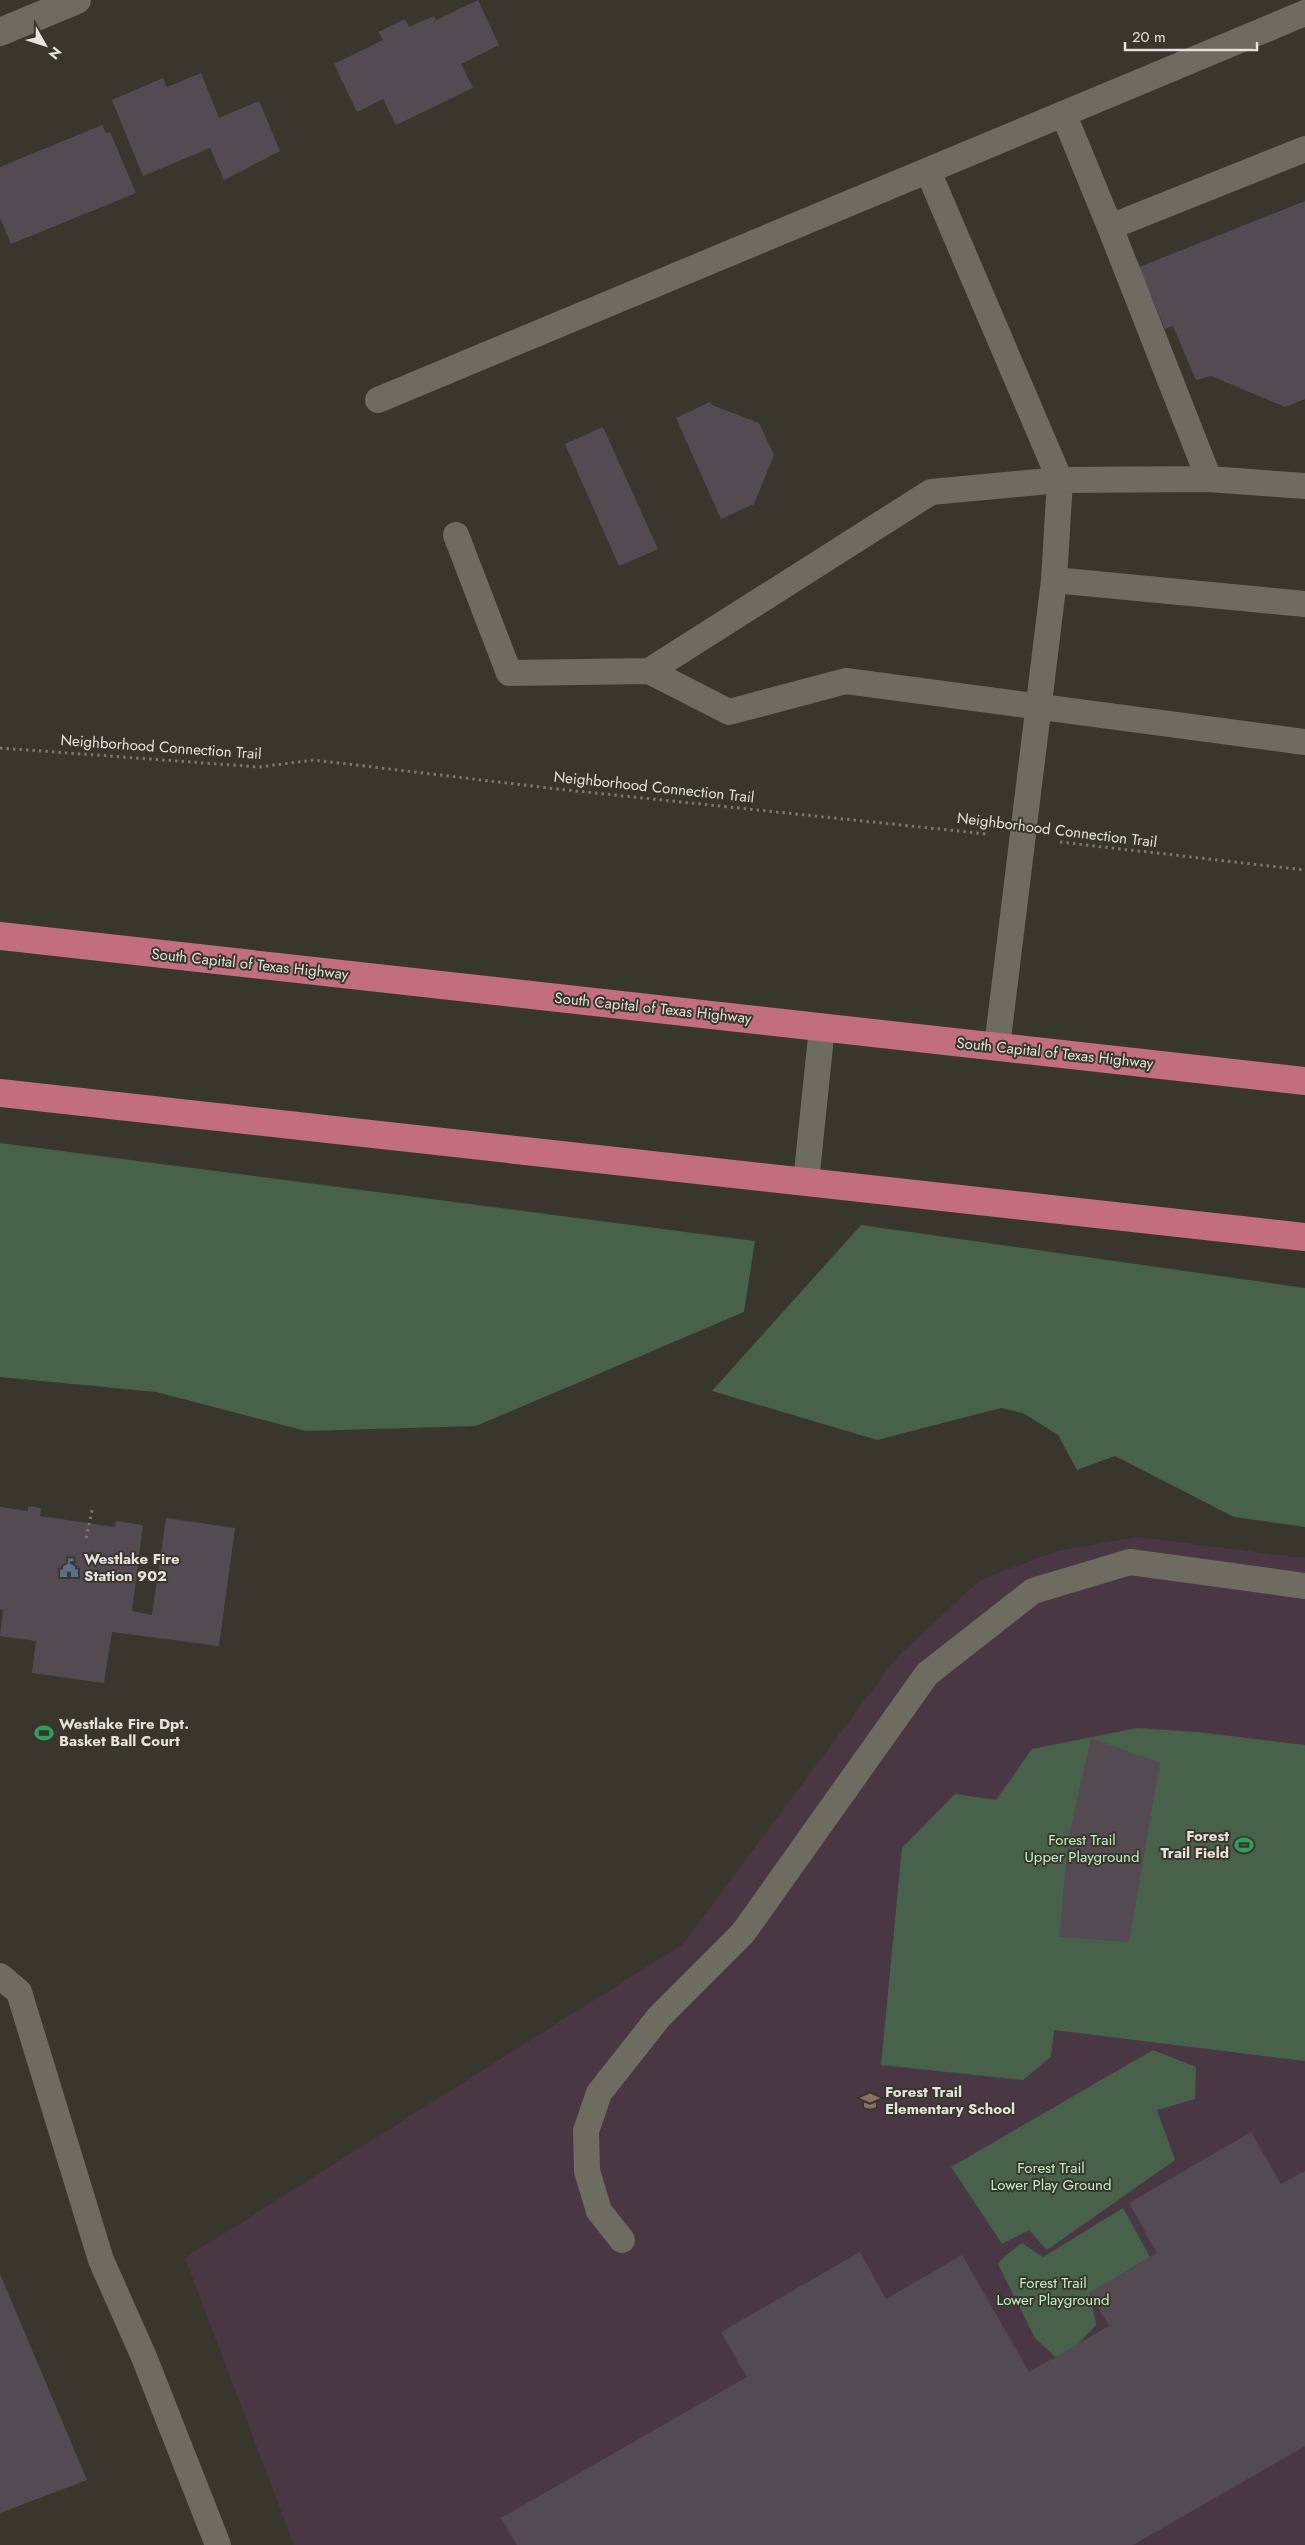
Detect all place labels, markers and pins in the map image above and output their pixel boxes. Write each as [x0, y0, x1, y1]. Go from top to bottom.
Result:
place label: Westlake Fire Station 902 [84, 1548, 180, 1587]
public building icon: Westlake Fire Station 902 [58, 1557, 80, 1579]
place label: Westlake Fire Dpt. Basket Ball Court [59, 1713, 189, 1752]
sports icon: Westlake Fire Dpt. Basket Ball Court [33, 1722, 55, 1744]
place label: Forest Trail Field [1161, 1825, 1229, 1864]
sports icon: Forest Trail Field [1233, 1834, 1255, 1856]
place label: Forest Trail Elementary School [885, 2081, 1015, 2120]
school or university icon: Forest Trail Elementary School [859, 2090, 881, 2112]

